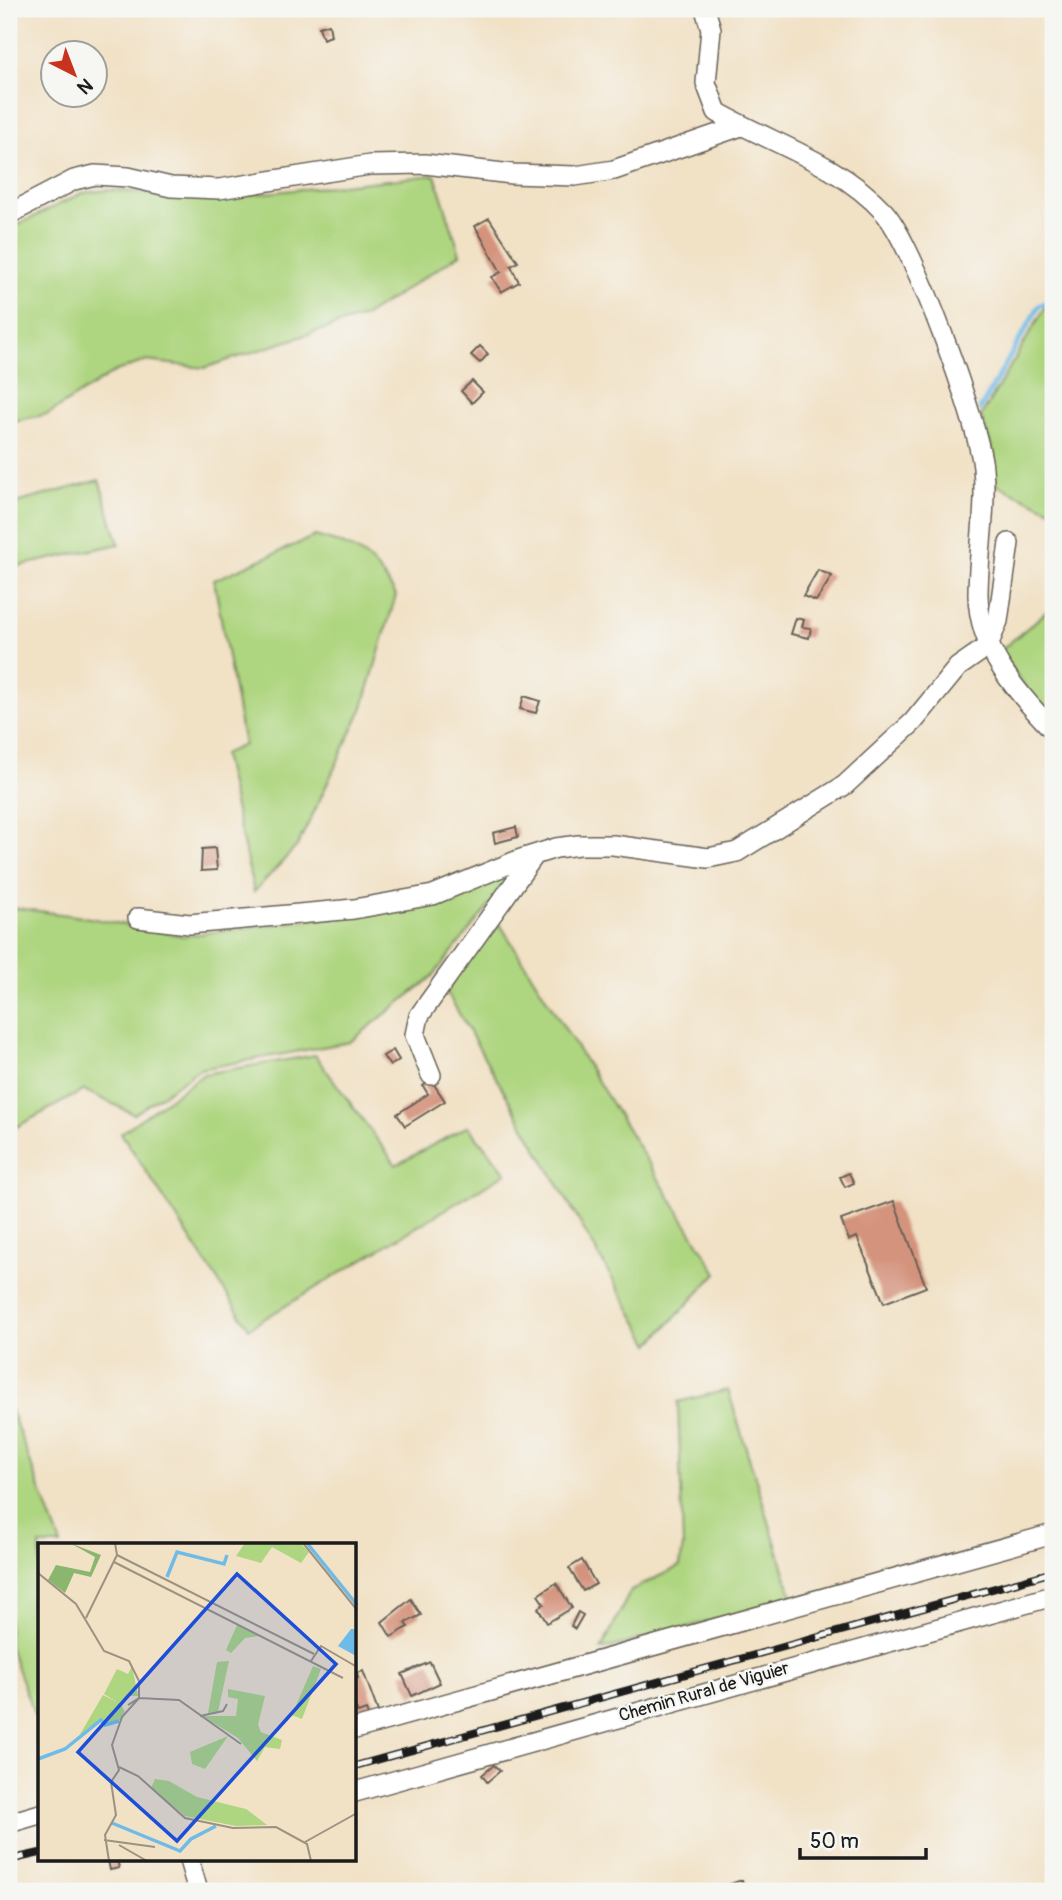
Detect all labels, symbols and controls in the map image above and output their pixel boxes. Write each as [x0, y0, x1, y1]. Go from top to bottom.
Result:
north arrow [38, 38, 108, 108]
text: N [72, 73, 98, 99]
inset map [38, 1543, 357, 1862]
street label: Chemin Rural de Viguier [616, 1657, 792, 1727]
scale bar [800, 1816, 926, 1860]
text: 50 m [810, 1828, 859, 1855]

